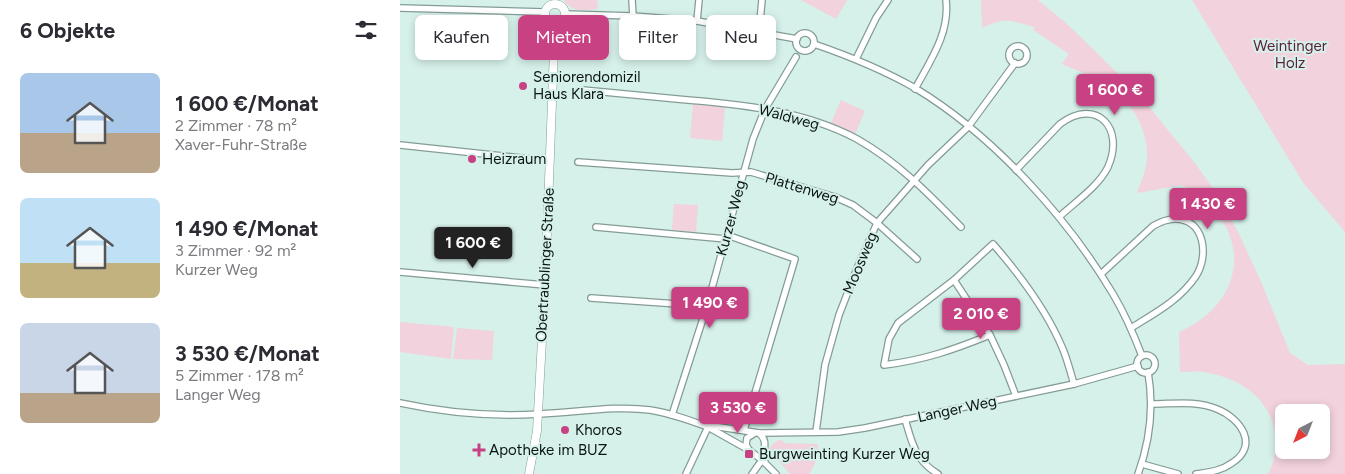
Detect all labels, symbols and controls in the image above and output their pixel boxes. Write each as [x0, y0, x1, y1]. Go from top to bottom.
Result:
chip: Kaufen [415, 15, 508, 60]
chip: Mieten [518, 15, 609, 60]
chip: Filter [619, 15, 696, 60]
chip: Neu [706, 15, 776, 60]
icon: filters [352, 16, 380, 44]
text: 6 Objekte [20, 18, 115, 43]
park label: Weintinger Holz [1253, 37, 1327, 72]
place label: Seniorendomizil Haus Klara [533, 68, 640, 103]
pin: 1 600 € [1069, 74, 1161, 116]
marker: Seniorendomizil Haus Klara [517, 80, 529, 92]
text: 1 600 € [1087, 80, 1143, 99]
text: 1 600 €/Monat [175, 91, 319, 116]
icon: home [60, 93, 120, 153]
street label: Waldweg [757, 100, 821, 134]
text: 2 Zimmer · 78 m² [175, 116, 297, 135]
text: Xaver-Fuhr-Straße [175, 135, 307, 154]
place label: Heizraum [482, 150, 546, 168]
marker: Heizraum [466, 153, 478, 165]
street label: Plattenweg [763, 168, 841, 208]
street label: Kurzer Weg [712, 178, 750, 258]
street label: Obertraublinger Straße [532, 187, 558, 343]
pin: 1 430 € [1162, 188, 1254, 230]
text: 1 430 € [1181, 194, 1235, 213]
text: 1 490 €/Monat [175, 216, 318, 241]
icon: home [60, 218, 120, 278]
pin: 1 600 € [427, 226, 519, 269]
street label: Moosweg [839, 229, 881, 297]
text: 1 600 € [445, 233, 501, 252]
text: 3 Zimmer · 92 m² [175, 241, 296, 260]
text: Kurzer Weg [175, 260, 258, 279]
pin: 1 490 € [664, 286, 756, 329]
text: 1 490 € [682, 293, 738, 312]
pin: 2 010 € [935, 298, 1027, 340]
text: 2 010 € [953, 304, 1009, 323]
text: 3 530 €/Monat [175, 341, 320, 366]
icon: home [60, 343, 120, 403]
text: 5 Zimmer · 178 m² [175, 366, 304, 385]
text: Langer Weg [175, 385, 261, 404]
pin: 3 530 € [692, 392, 784, 434]
street label: Langer Weg [916, 392, 998, 426]
text: 3 530 € [710, 398, 766, 417]
north arrow [1275, 404, 1330, 459]
map controls [1275, 404, 1330, 459]
place label: Khoros [575, 421, 622, 439]
marker: Khoros [559, 424, 571, 436]
place label: Apotheke im BUZ [489, 441, 607, 459]
marker: Apotheke im BUZ [473, 444, 485, 456]
place label: Burgweinting Kurzer Weg [759, 445, 930, 463]
marker: Burgweinting Kurzer Weg [743, 448, 755, 460]

